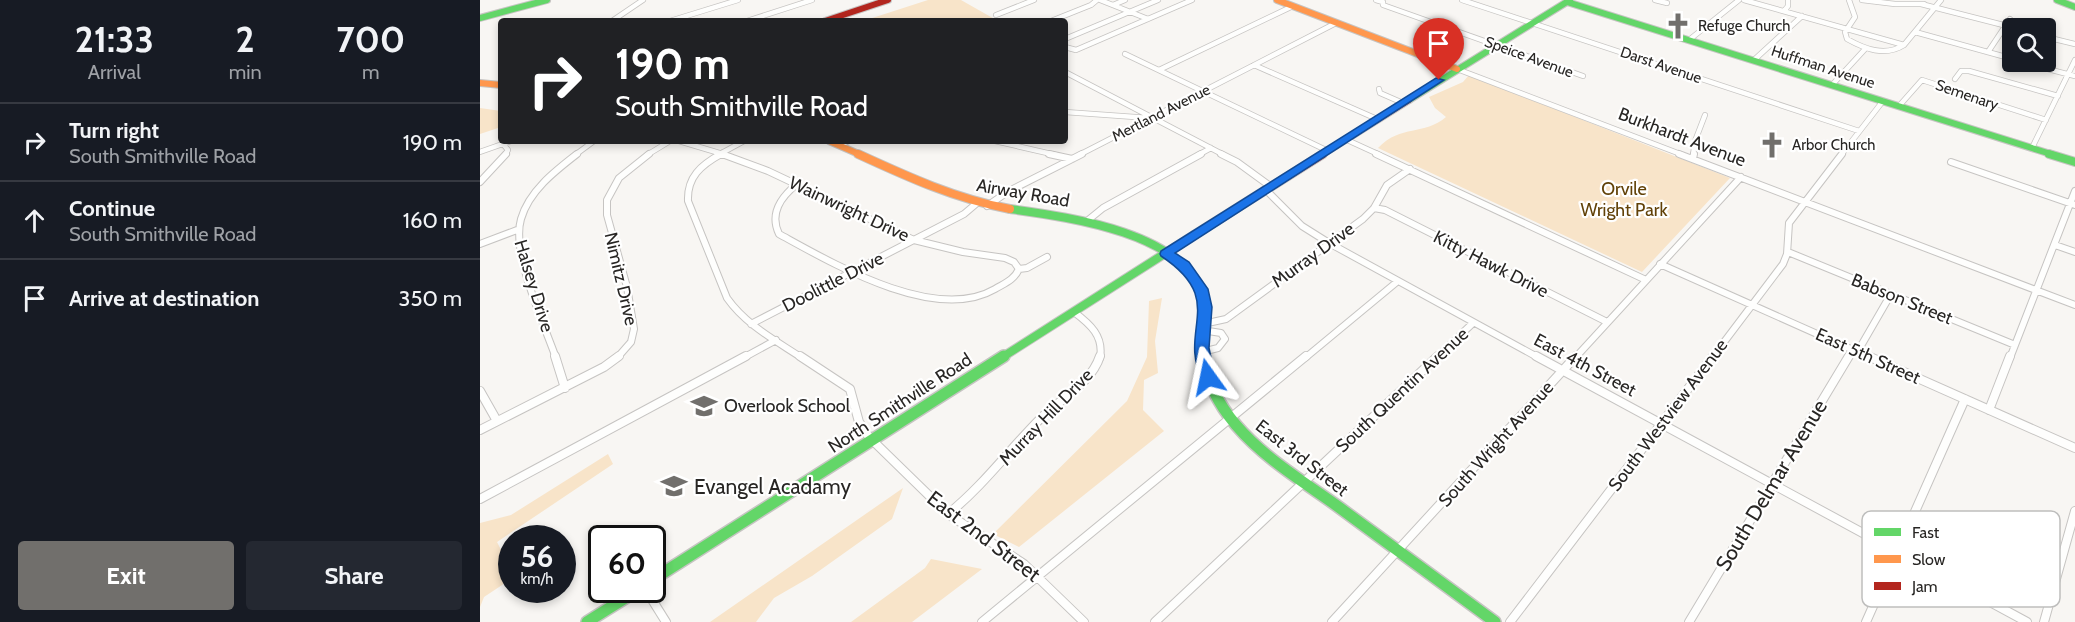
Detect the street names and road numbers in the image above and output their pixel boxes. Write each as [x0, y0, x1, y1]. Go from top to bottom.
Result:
street label: Speice Avenue [1482, 33, 1576, 82]
street label: Huffman Avenue [1769, 42, 1877, 92]
street label: Darst Avenue [1618, 43, 1704, 87]
street label: Semenary [1933, 76, 2001, 114]
street label: Mertland Avenue [1109, 80, 1213, 146]
street label: Burkhardt Avenue [1615, 103, 1749, 171]
street label: Wainwright Drive [785, 171, 913, 247]
street label: Airway Road [975, 174, 1071, 212]
street label: Murray Drive [1267, 218, 1359, 292]
street label: Kitty Hawk Drive [1430, 226, 1552, 302]
street label: Nimitz Drive [600, 230, 642, 328]
street label: Halsey Drive [510, 237, 558, 335]
street label: Doolittle Drive [779, 247, 887, 317]
street label: Babson Street [1848, 269, 1956, 329]
street label: South Quentin Avenue [1331, 323, 1473, 457]
street label: East 5th Street [1812, 323, 1924, 389]
street label: East 4th Street [1530, 329, 1640, 401]
street label: South Westview Avenue [1604, 335, 1732, 495]
street label: North Smithville Road [824, 348, 976, 458]
street label: Murray Hill Drive [994, 364, 1098, 470]
street label: South Wright Avenue [1434, 377, 1558, 511]
street label: South Delmar Avenue [1710, 395, 1832, 575]
street label: East 3rd Street [1251, 415, 1353, 501]
street label: East 2nd Street [922, 485, 1046, 587]

